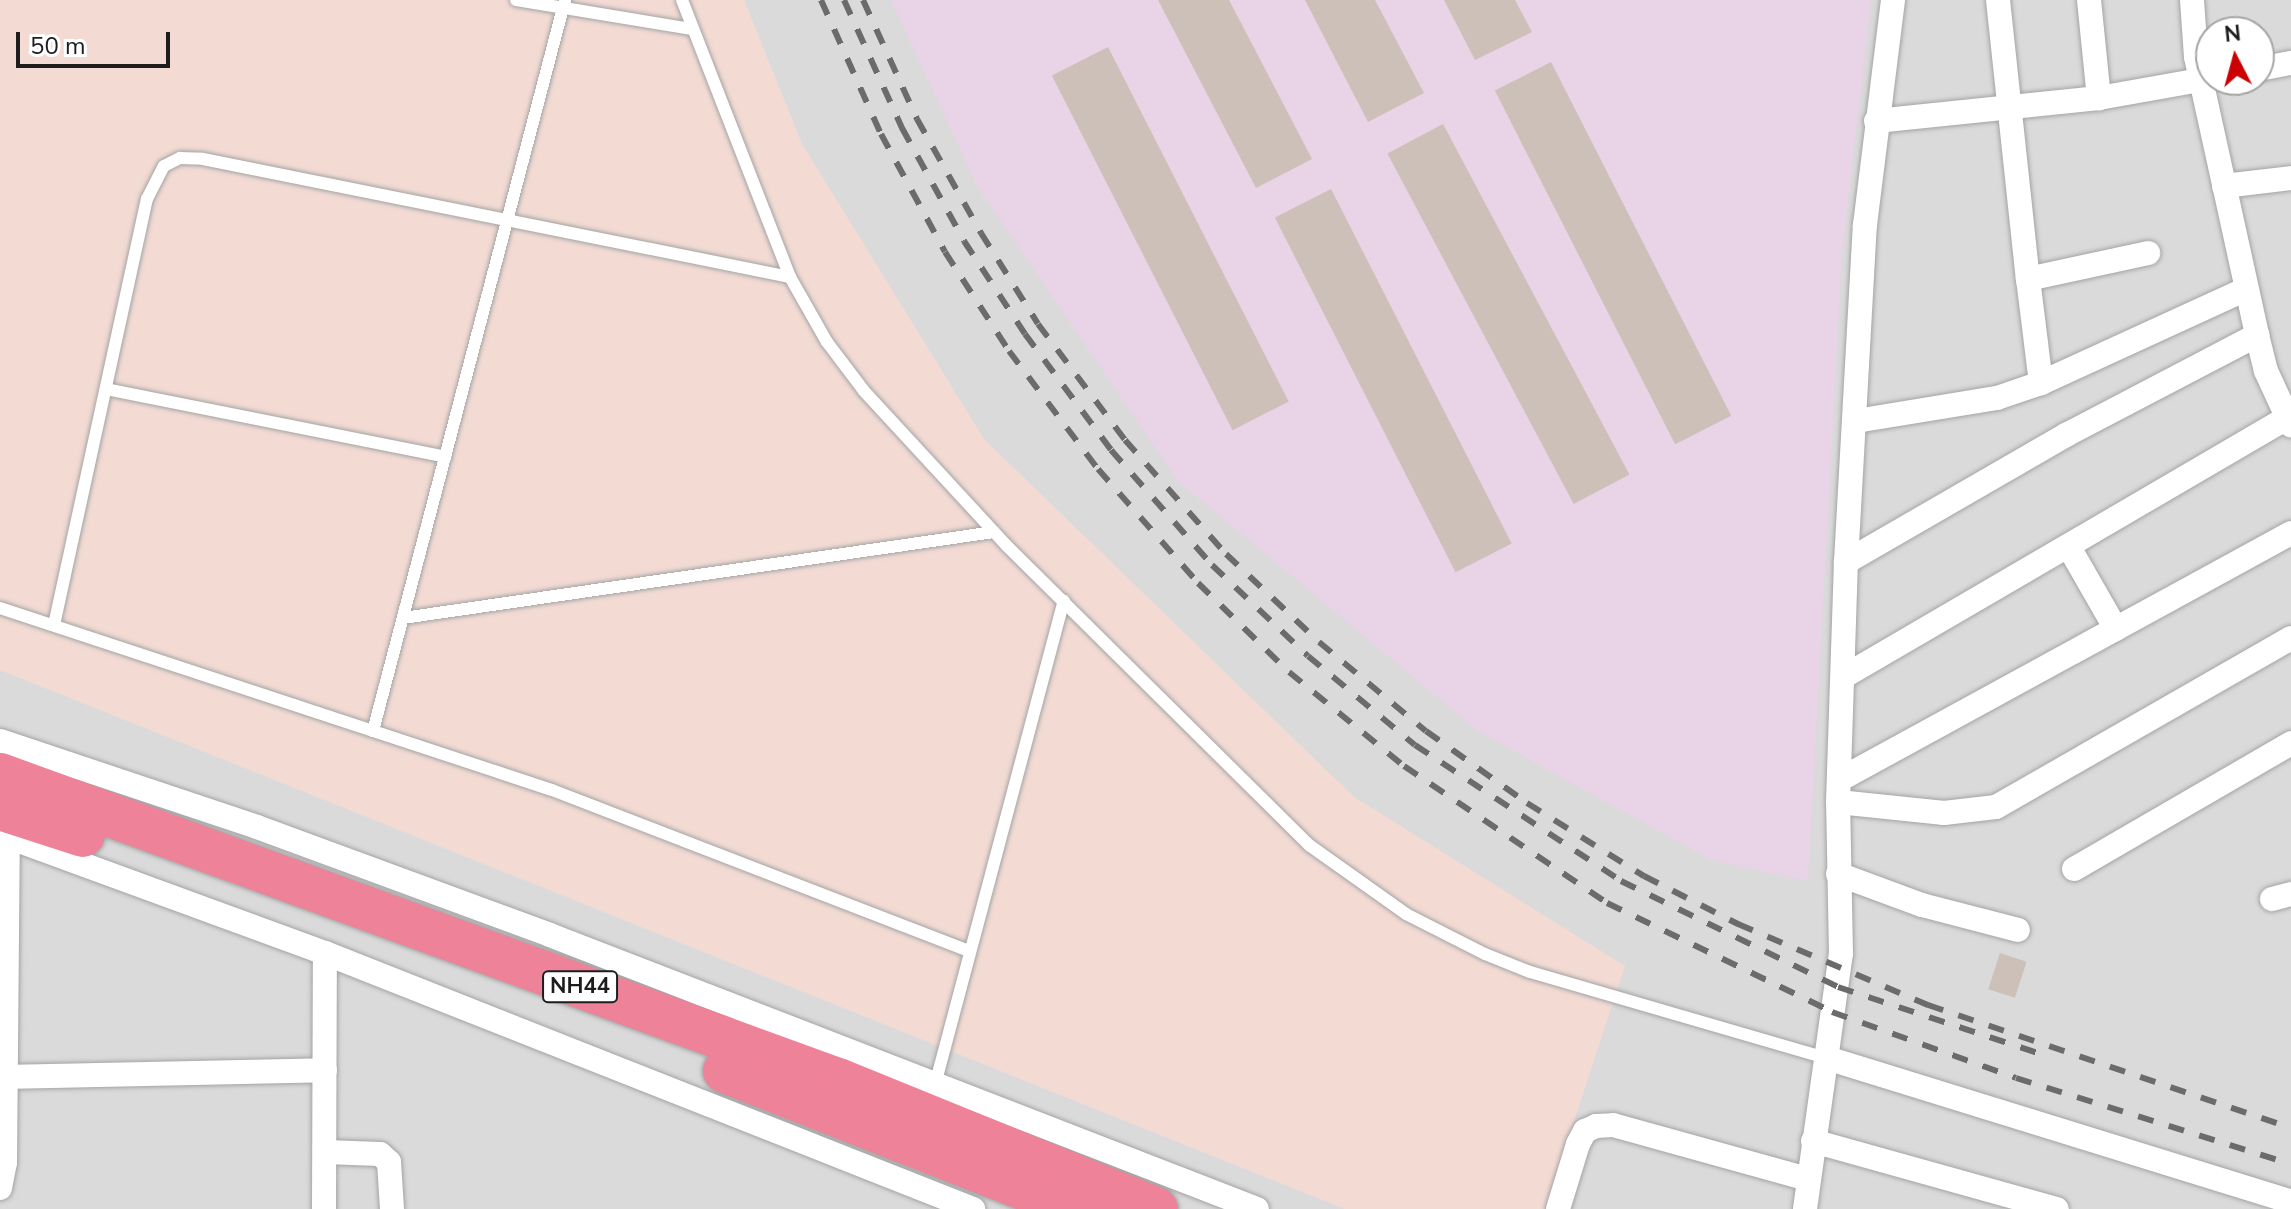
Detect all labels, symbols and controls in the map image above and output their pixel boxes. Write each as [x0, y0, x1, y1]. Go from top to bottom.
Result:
scale bar [20, 16, 174, 66]
north arrow [2195, 16, 2275, 96]
text: N [2223, 18, 2242, 50]
text: 50 m [30, 30, 86, 62]
road number: NH44 [542, 969, 618, 1005]

